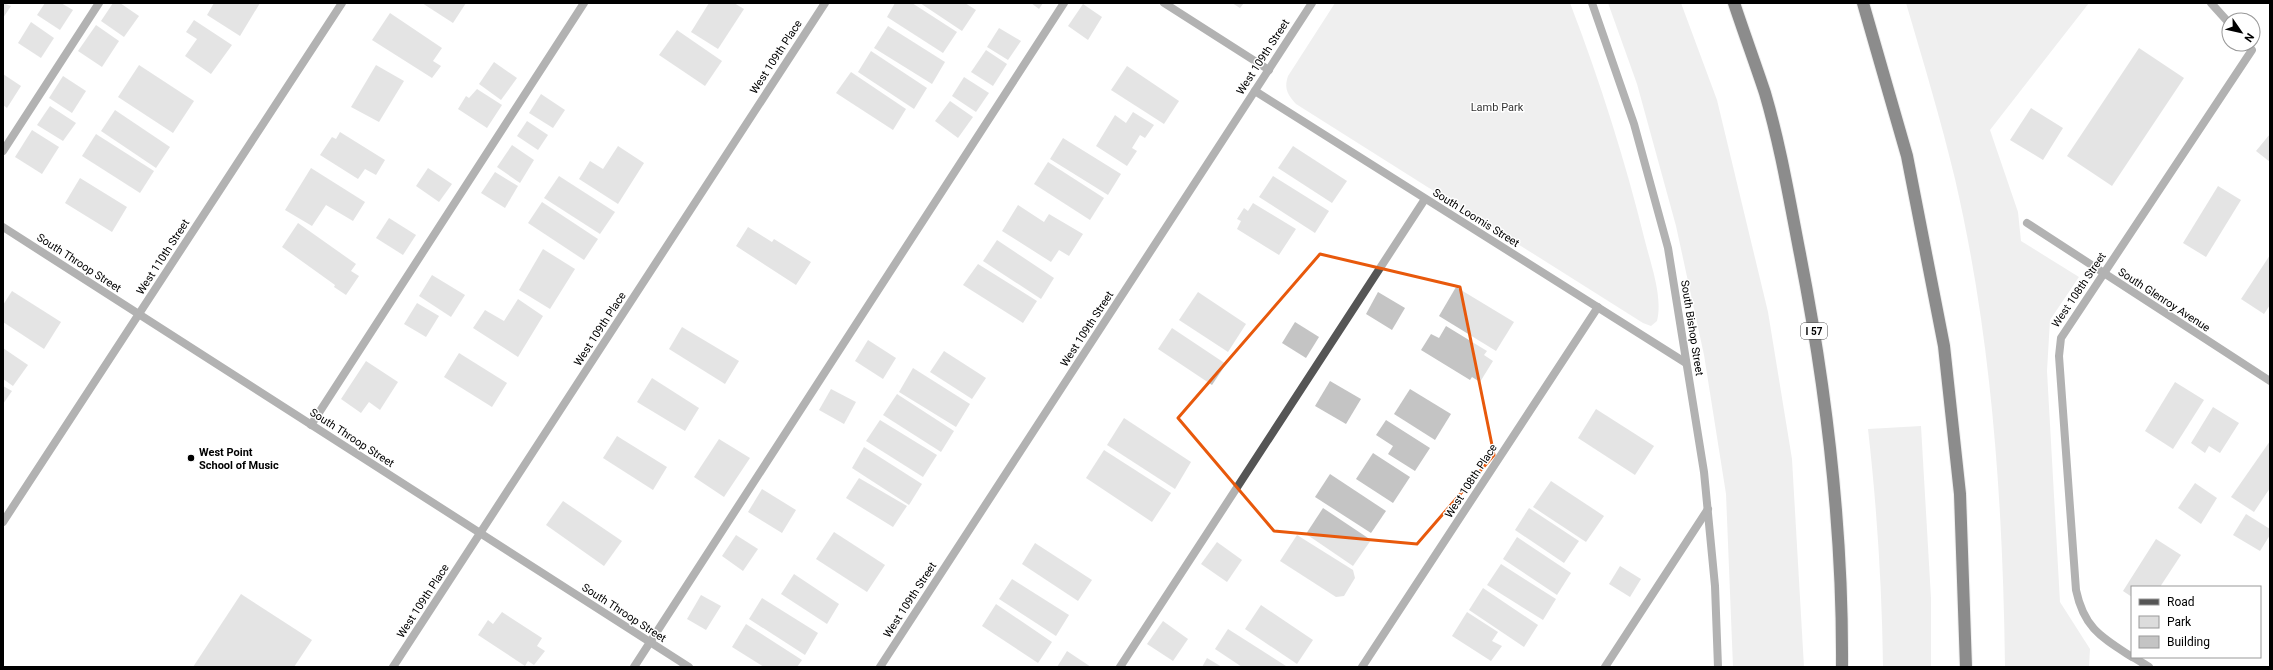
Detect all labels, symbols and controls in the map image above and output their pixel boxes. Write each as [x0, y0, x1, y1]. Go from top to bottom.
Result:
north arrow [2221, 12, 2261, 52]
street label: West 109th Street [1234, 16, 1292, 97]
street label: West 109th Place [747, 17, 805, 96]
text: N [2241, 30, 2256, 44]
park label: Lamb Park [1471, 101, 1524, 114]
street label: South Loomis Street [1430, 186, 1522, 250]
street label: West 110th Street [134, 216, 192, 297]
street label: South Throop Street [34, 231, 124, 295]
street label: West 108th Street [2049, 250, 2109, 330]
street label: South Glenroy Avenue [2116, 265, 2213, 335]
street label: South Bishop Street [1678, 279, 1706, 377]
street label: West 109th Street [1058, 288, 1116, 369]
street label: West 109th Place [571, 289, 629, 368]
road number: I 57 [1801, 323, 1827, 339]
street label: South Throop Street [307, 406, 397, 470]
street label: West 108th Place [1442, 441, 1500, 520]
place label: West Point School of Music [199, 446, 279, 472]
marker: West Point School of Music [186, 453, 196, 463]
street label: West 109th Street [881, 559, 939, 640]
street label: West 109th Place [394, 561, 452, 640]
street label: South Throop Street [579, 581, 669, 645]
legend [2131, 586, 2261, 658]
text: Road [2167, 595, 2195, 609]
text: Park [2167, 615, 2192, 629]
text: Building [2167, 635, 2210, 649]

